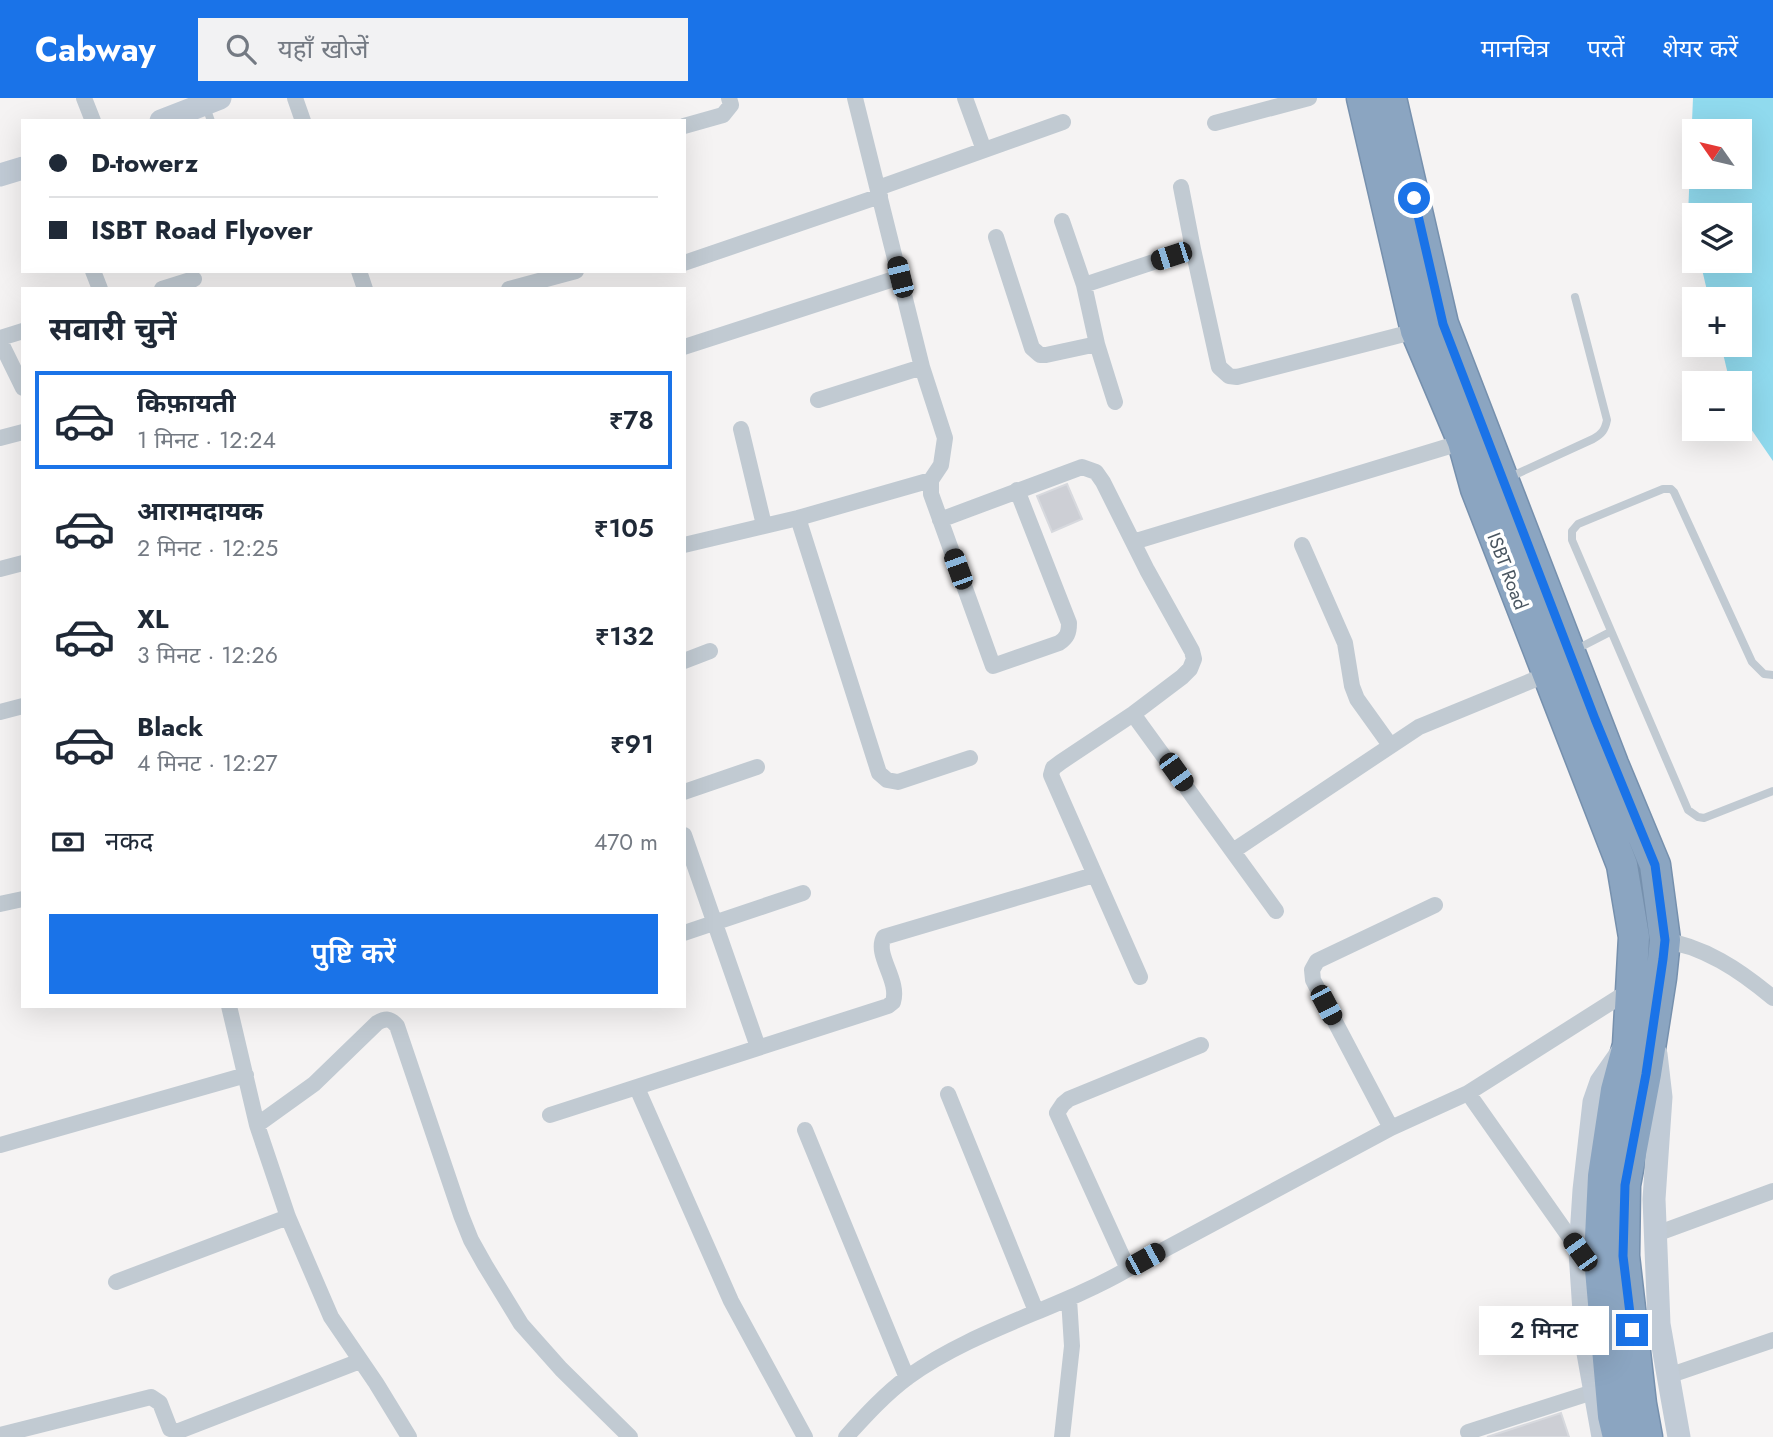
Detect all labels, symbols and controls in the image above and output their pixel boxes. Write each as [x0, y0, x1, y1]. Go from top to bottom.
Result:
search box [198, 18, 688, 81]
text: Cabway [35, 26, 156, 73]
icon: search [222, 30, 260, 68]
text: यहाँ खोजें [278, 30, 368, 68]
text: मानचित्र [1481, 31, 1549, 66]
text: परतें [1587, 31, 1624, 66]
text: शेयर करें [1662, 31, 1738, 66]
north arrow [1682, 119, 1752, 189]
map controls [1682, 119, 1752, 441]
text: D-towerz [91, 144, 198, 182]
route start [1398, 182, 1430, 214]
button: layers [1682, 203, 1752, 273]
text: ISBT Road Flyover [91, 211, 313, 249]
car [1148, 240, 1195, 272]
car [885, 254, 916, 300]
button: + [1682, 287, 1752, 357]
text: सवारी चुनें [49, 306, 176, 352]
button: − [1682, 371, 1752, 441]
text: किफ़ायती [137, 384, 236, 422]
icon: car [53, 389, 116, 452]
text: ₹78 [609, 401, 654, 439]
text: 1 मिनट · 12:24 [137, 423, 276, 457]
text: आरामदायक [137, 492, 263, 530]
icon: car [53, 497, 116, 560]
text: ₹105 [594, 509, 654, 547]
street label: ISBT Road [1480, 529, 1535, 614]
text: 2 मिनट · 12:25 [137, 531, 278, 565]
car [941, 546, 976, 592]
text: XL [137, 600, 169, 638]
icon: car [53, 605, 116, 668]
text: ₹132 [595, 617, 654, 655]
text: 3 मिनट · 12:26 [137, 638, 278, 672]
text: Black [137, 708, 203, 746]
icon: car [53, 713, 116, 776]
text: ₹91 [610, 725, 654, 763]
text: 4 मिनट · 12:27 [137, 746, 278, 780]
car [1156, 749, 1197, 795]
text: नकद [105, 822, 153, 860]
icon: cash [49, 823, 87, 861]
text: 470 m [594, 825, 658, 859]
button: पुष्टि करें [49, 914, 658, 994]
car [1307, 982, 1346, 1028]
car [1560, 1229, 1601, 1275]
car [1122, 1240, 1169, 1278]
callout: 2 मिनट [1478, 1306, 1608, 1354]
text: 2 मिनट [1510, 1313, 1578, 1347]
route end [1616, 1314, 1648, 1346]

